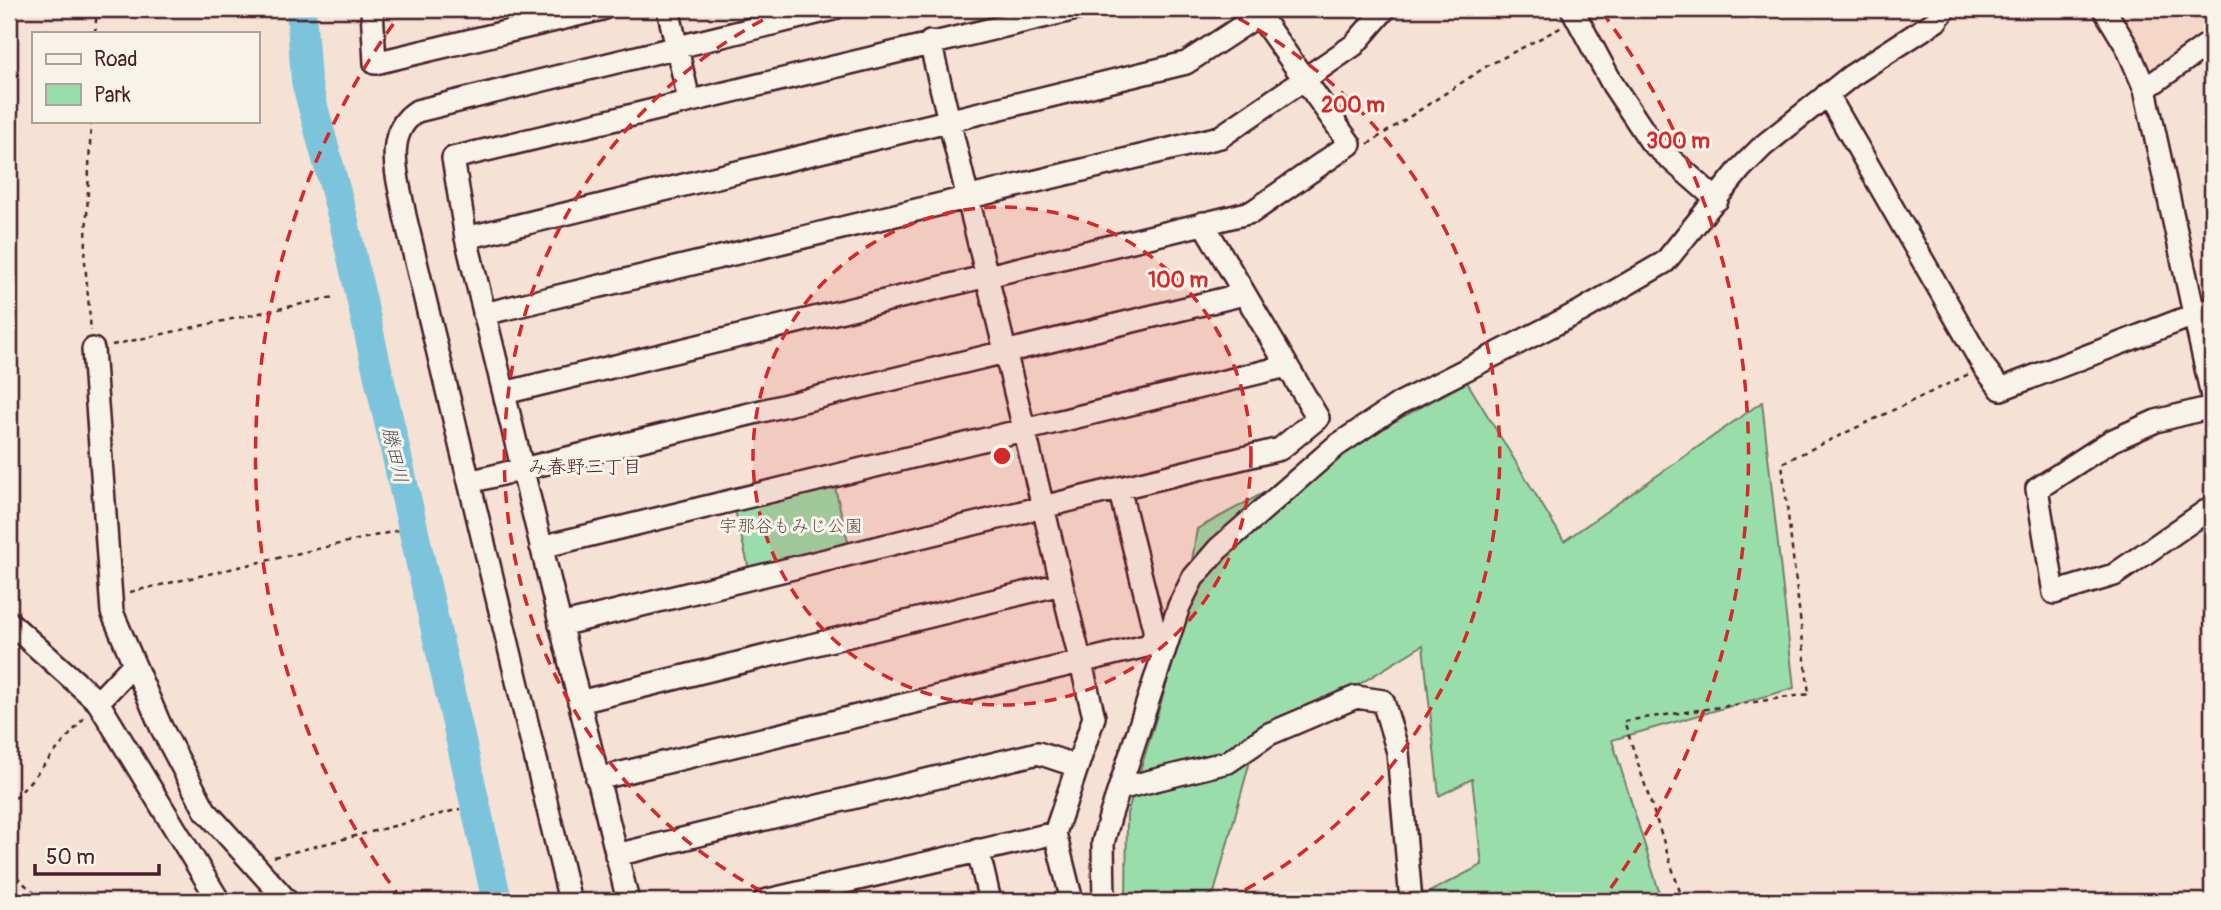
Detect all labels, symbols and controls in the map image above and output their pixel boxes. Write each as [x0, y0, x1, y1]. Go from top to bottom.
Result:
legend [32, 32, 259, 122]
text: Road [94, 46, 138, 73]
text: Park [94, 82, 131, 109]
text: 200 m [1321, 92, 1385, 119]
text: 300 m [1646, 128, 1710, 155]
text: 100 m [1148, 267, 1208, 294]
water label: 勝田川 [377, 425, 413, 486]
centre of rings [990, 444, 1014, 468]
district label: み春野三丁目 [528, 455, 642, 479]
park label: 宇那谷もみじ公園 [719, 515, 863, 538]
scale bar [35, 833, 159, 877]
text: 50 m [46, 844, 95, 871]

